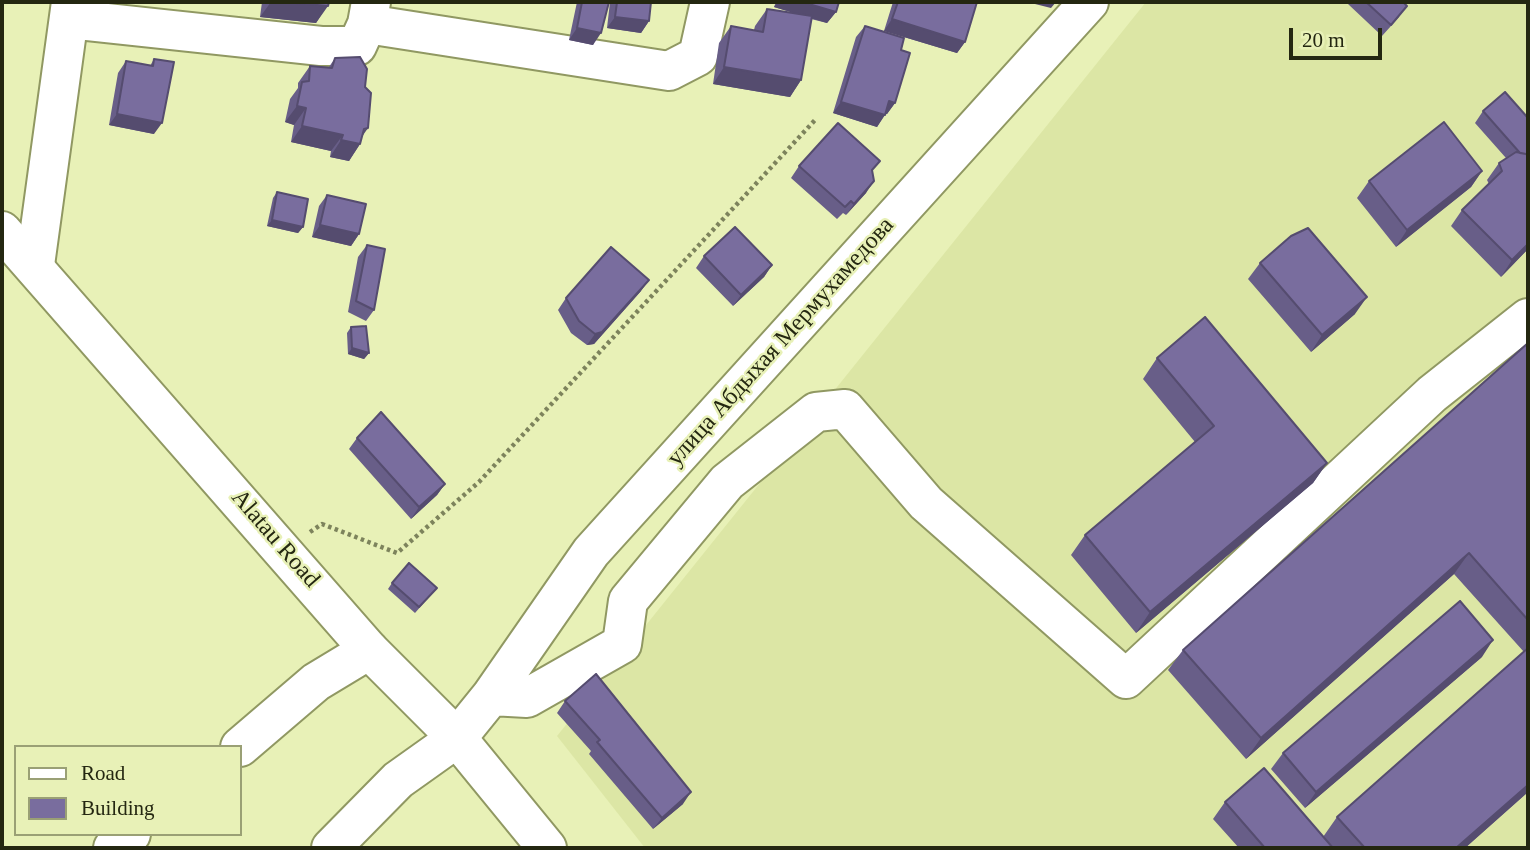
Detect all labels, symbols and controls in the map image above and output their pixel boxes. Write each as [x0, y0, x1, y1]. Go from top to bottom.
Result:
scale bar [1292, 14, 1385, 58]
text: 20 m [1302, 28, 1345, 52]
street label: улица Абдыхая Мермухамедова [662, 212, 900, 472]
street label: Alatau Road [225, 484, 325, 594]
legend [14, 745, 242, 836]
text: Road [81, 761, 125, 785]
text: Building [81, 796, 155, 820]

